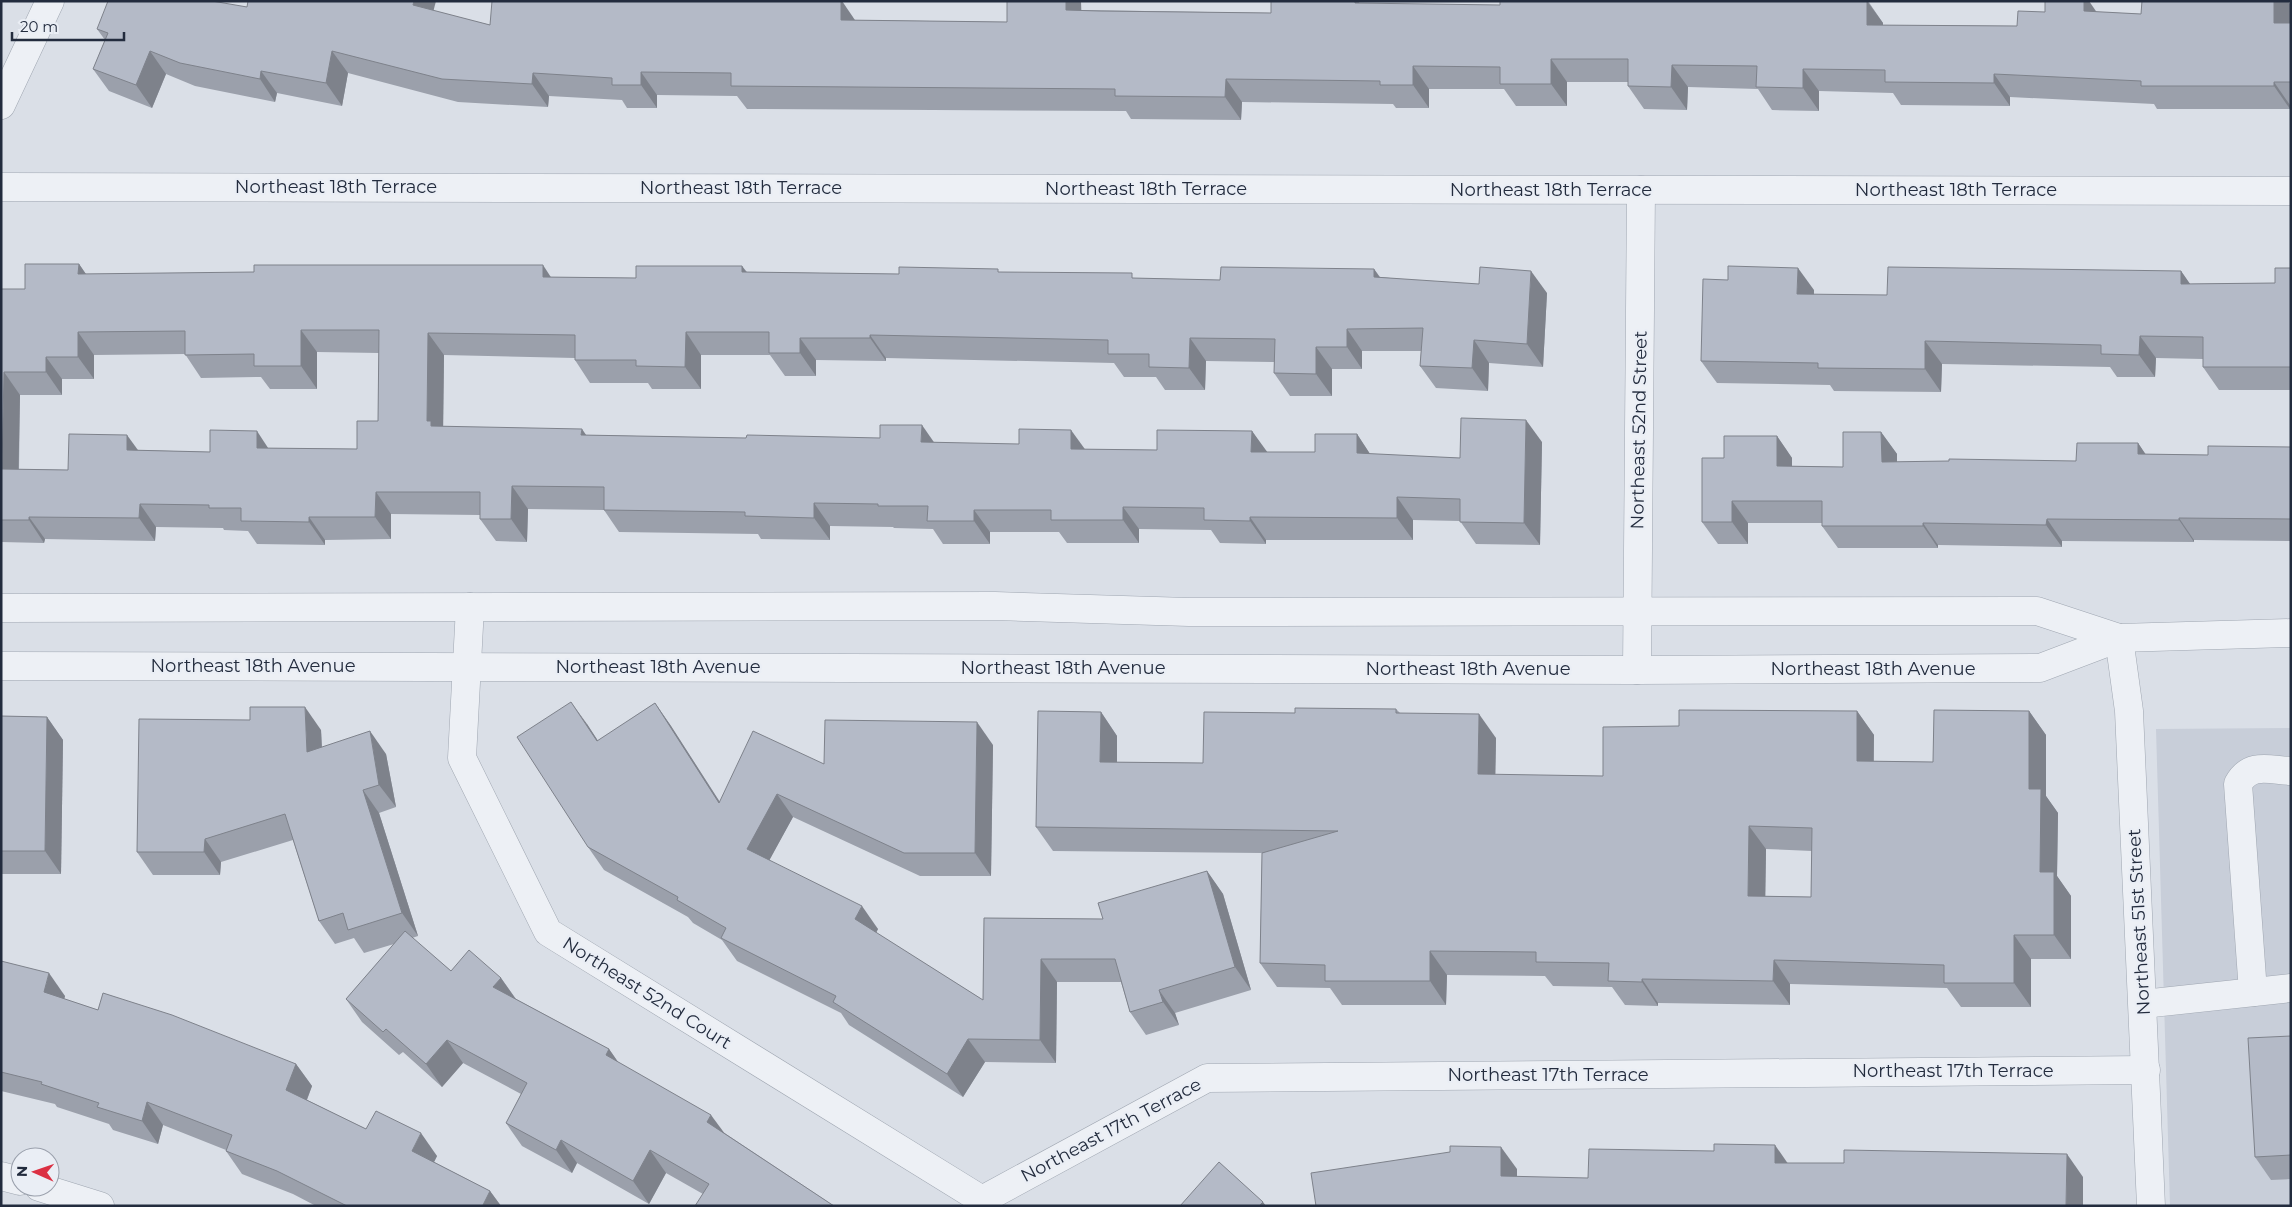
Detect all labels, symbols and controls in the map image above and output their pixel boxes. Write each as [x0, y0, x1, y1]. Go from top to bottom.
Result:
scale bar [12, 10, 125, 42]
text: 20 m [20, 17, 58, 36]
street label: Northeast 18th Terrace [235, 176, 437, 198]
street label: Northeast 18th Terrace [640, 177, 842, 199]
street label: Northeast 18th Terrace [1045, 178, 1247, 200]
street label: Northeast 18th Terrace [1450, 179, 1652, 201]
street label: Northeast 18th Terrace [1855, 179, 2057, 201]
street label: Northeast 52nd Street [1626, 330, 1652, 530]
street label: Northeast 18th Avenue [150, 655, 356, 677]
street label: Northeast 18th Avenue [555, 656, 761, 678]
street label: Northeast 18th Avenue [960, 657, 1166, 679]
street label: Northeast 18th Avenue [1365, 658, 1571, 680]
street label: Northeast 18th Avenue [1770, 658, 1976, 680]
street label: Northeast 51st Street [2123, 828, 2155, 1016]
street label: Northeast 52nd Court [559, 932, 735, 1054]
street label: Northeast 17th Terrace [1852, 1060, 2054, 1082]
street label: Northeast 17th Terrace [1447, 1064, 1649, 1086]
street label: Northeast 17th Terrace [1017, 1073, 1205, 1187]
north arrow [10, 1147, 60, 1197]
text: N [13, 1166, 31, 1178]

